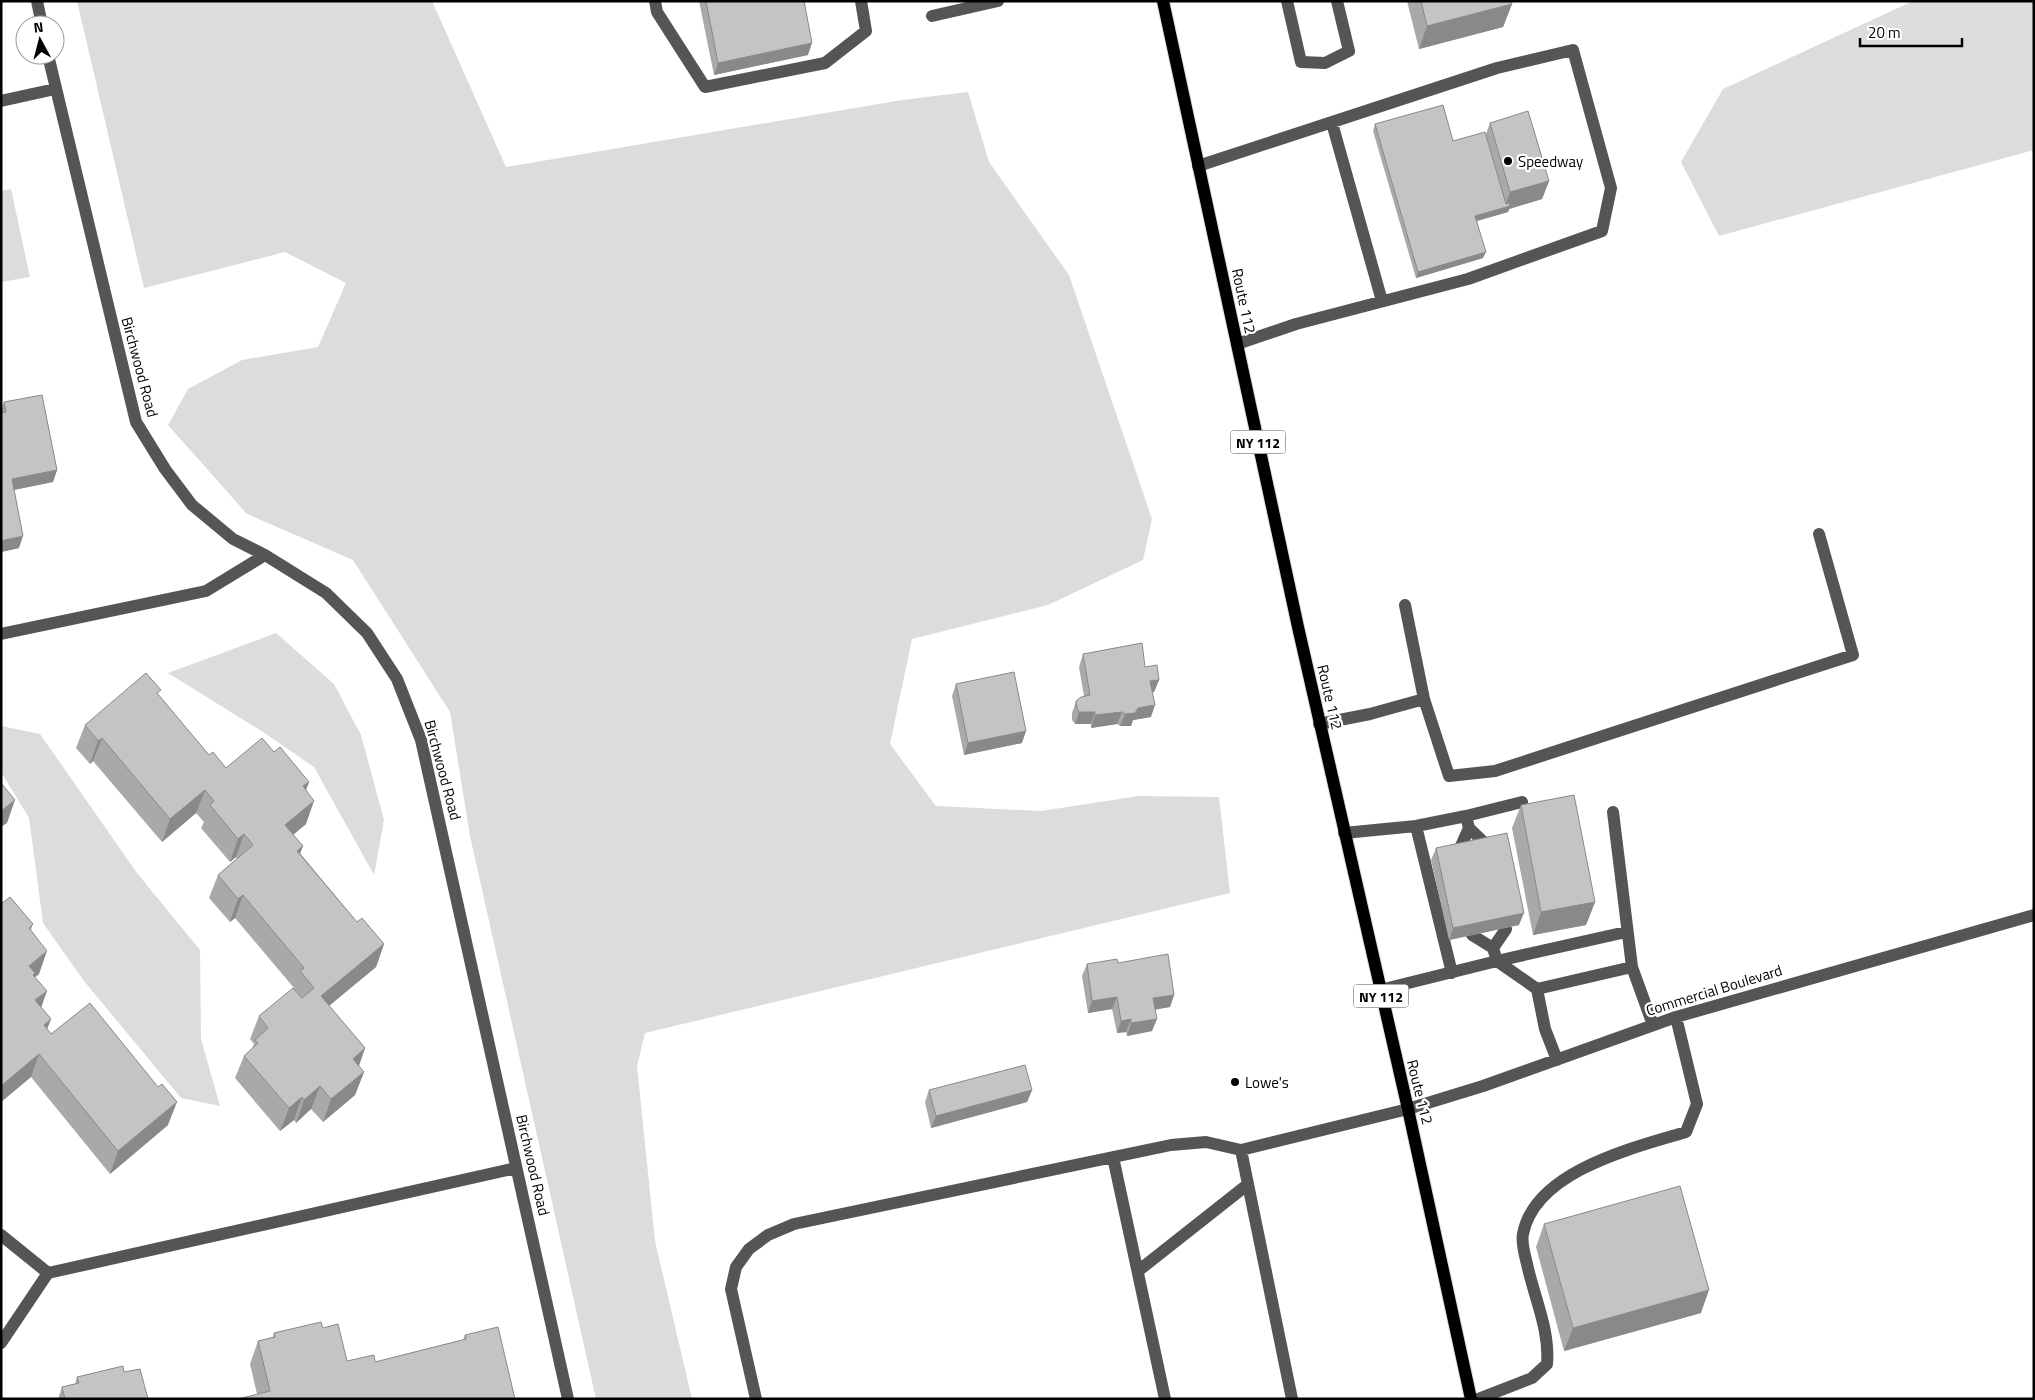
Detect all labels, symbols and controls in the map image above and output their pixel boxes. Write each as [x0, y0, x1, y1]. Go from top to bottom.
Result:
north arrow [15, 15, 65, 65]
scale bar [1860, 15, 1962, 47]
text: N [32, 16, 44, 38]
text: 20 m [1868, 21, 1901, 44]
place label: Speedway [1518, 150, 1583, 173]
marker: Speedway [1502, 155, 1514, 167]
street label: Route 112 [1226, 266, 1262, 336]
street label: Birchwood Road [116, 314, 164, 420]
road number: NY 112 [1230, 431, 1286, 454]
street label: Route 112 [1311, 662, 1349, 732]
street label: Birchwood Road [419, 717, 467, 823]
street label: Commercial Boulevard [1643, 958, 1785, 1022]
road number: NY 112 [1354, 984, 1408, 1008]
street label: Route 112 [1401, 1057, 1439, 1127]
place label: Lowe's [1245, 1071, 1289, 1094]
marker: Lowe's [1229, 1076, 1241, 1088]
street label: Birchwood Road [510, 1112, 556, 1218]

